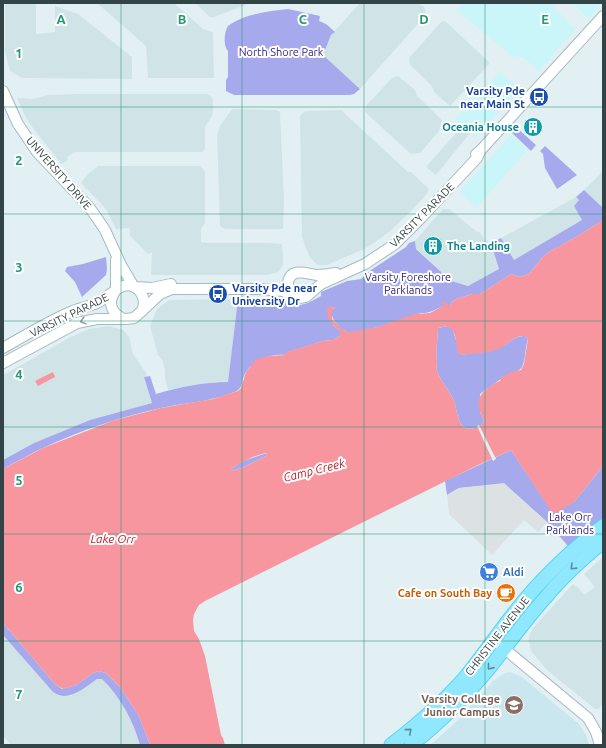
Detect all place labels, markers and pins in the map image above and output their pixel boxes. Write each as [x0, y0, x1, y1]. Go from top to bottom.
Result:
place label: Varsity Pde near Main St [460, 85, 525, 110]
bus stop icon: Varsity Pde near Main St [528, 86, 550, 108]
building icon: Oceania House [522, 116, 544, 138]
place label: Oceania House [442, 121, 519, 133]
building icon: The Landing [422, 235, 444, 257]
place label: The Landing [447, 240, 510, 252]
place label: Varsity Pde near University Dr [232, 282, 317, 307]
bus stop icon: Varsity Pde near University Dr [207, 283, 229, 305]
supermarket icon: Aldi [478, 561, 500, 583]
place label: Aldi [503, 566, 524, 578]
cafe icon: Cafe on South Bay [495, 582, 517, 604]
place label: Cafe on South Bay [398, 587, 492, 599]
place label: Varsity College Junior Campus [421, 693, 500, 718]
school or university icon: Varsity College Junior Campus [503, 694, 525, 716]

